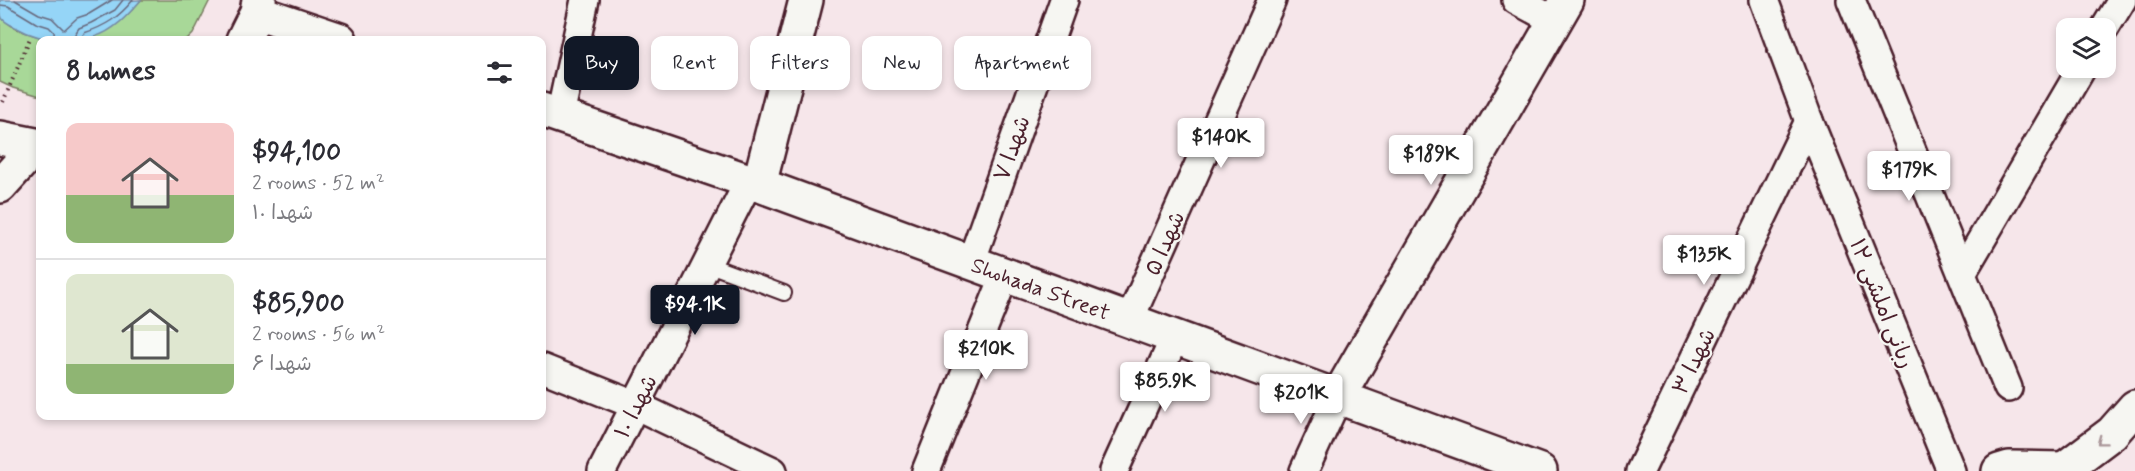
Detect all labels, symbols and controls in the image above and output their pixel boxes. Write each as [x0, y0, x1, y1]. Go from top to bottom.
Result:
map controls [2056, 18, 2116, 78]
button: layers [2056, 18, 2116, 78]
chip: Buy [564, 36, 639, 90]
chip: Rent [651, 36, 738, 90]
chip: Filters [750, 36, 850, 90]
chip: New [862, 36, 942, 90]
chip: Apartment [954, 36, 1091, 90]
text: 8 homes [66, 55, 156, 89]
icon: filters [483, 56, 516, 89]
street label: شهدا ۷ [988, 112, 1038, 185]
pin: $140K [1179, 118, 1263, 169]
text: $140K [1192, 124, 1250, 151]
pin: $189K [1389, 135, 1473, 186]
text: $94,100 [252, 136, 341, 170]
text: $189K [1403, 141, 1459, 168]
icon: home [114, 147, 186, 219]
pin: $179K [1867, 151, 1951, 202]
text: $179K [1881, 157, 1937, 184]
text: 2 rooms · 52 m² [252, 170, 385, 197]
text: شهدا ۱۰ [252, 200, 313, 227]
street label: شهدا ۵ [1139, 207, 1192, 280]
pin: $135K [1662, 235, 1746, 286]
street label: ربانی املشی ۱۲ [1842, 235, 1920, 373]
text: $135K [1677, 241, 1731, 268]
street label: Shohada Street [967, 252, 1114, 328]
pin: $94.1K [646, 285, 744, 336]
text: $85,900 [252, 287, 345, 321]
text: $94.1K [665, 291, 725, 318]
icon: home [114, 298, 186, 370]
text: 2 rooms · 56 m² [252, 321, 385, 348]
street label: شهدا ۳ [1667, 324, 1723, 400]
pin: $210K [944, 330, 1028, 381]
text: $210K [958, 336, 1014, 363]
text: شهدا ۶ [252, 351, 312, 378]
pin: $85.9K [1116, 362, 1214, 413]
text: $85.9K [1134, 368, 1196, 395]
street label: شهدا ۱۰ [609, 371, 665, 443]
pin: $201K [1259, 374, 1343, 425]
text: $201K [1274, 380, 1328, 407]
one-way arrow [2097, 433, 2108, 444]

